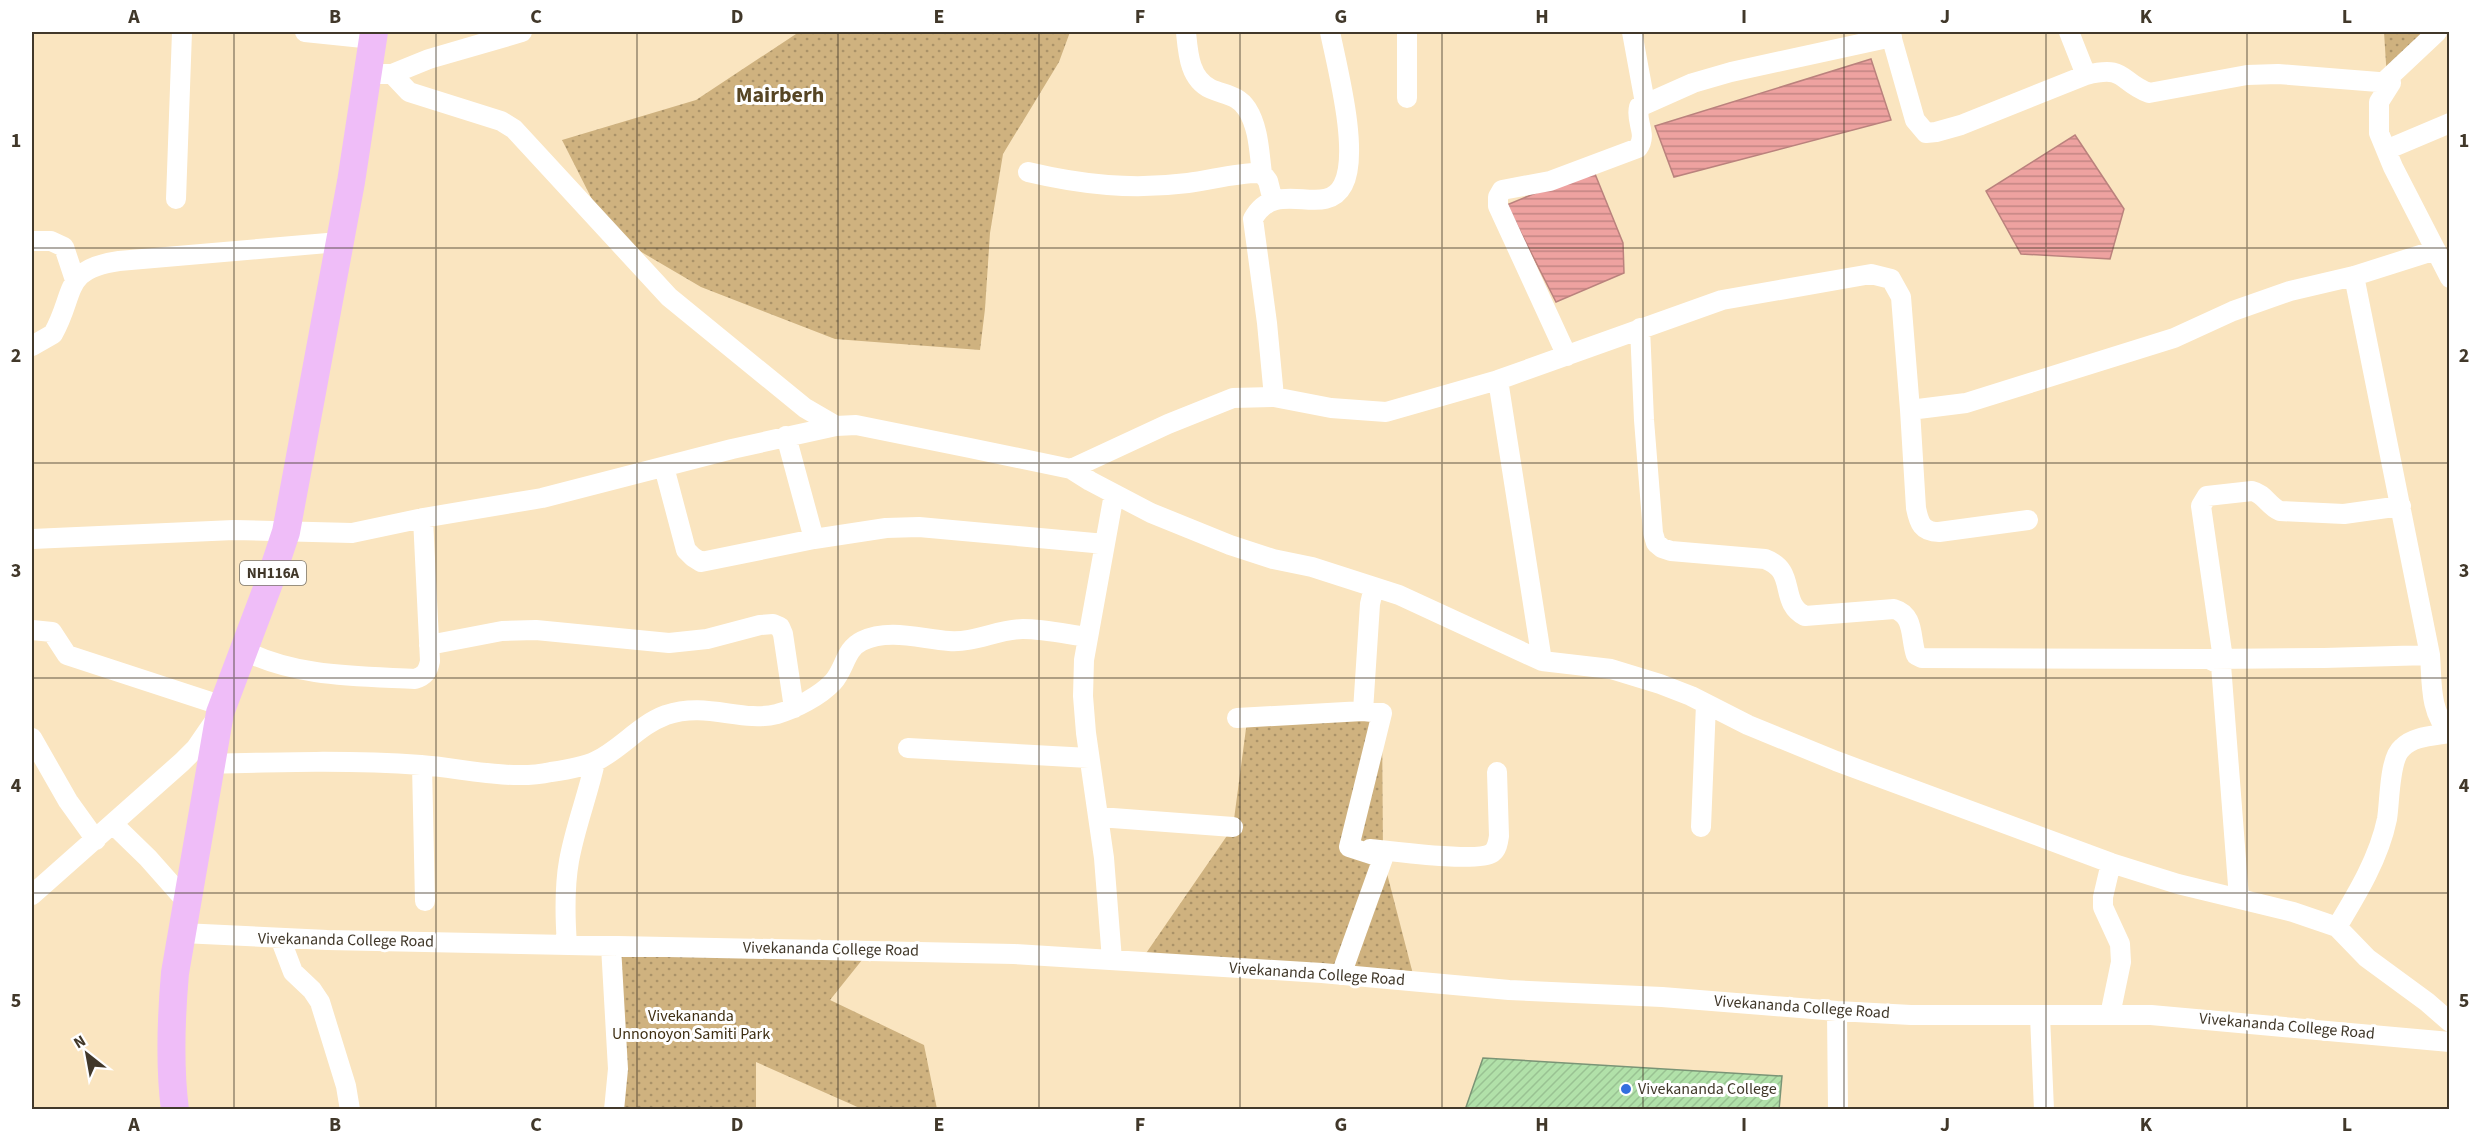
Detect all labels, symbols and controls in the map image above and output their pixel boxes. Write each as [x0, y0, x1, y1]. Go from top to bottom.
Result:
text: A [127, 3, 140, 31]
text: B [329, 3, 341, 31]
text: C [530, 3, 542, 31]
text: D [731, 3, 743, 31]
text: E [934, 3, 944, 31]
text: F [1135, 3, 1145, 31]
text: G [1335, 3, 1347, 31]
text: H [1535, 3, 1549, 31]
text: I [1741, 3, 1747, 31]
text: J [1940, 3, 1950, 31]
text: K [2140, 3, 2153, 31]
text: L [2342, 3, 2352, 31]
district label: Mairberh [736, 79, 824, 111]
text: 1 [11, 127, 21, 155]
text: 1 [2459, 127, 2469, 155]
text: 2 [11, 342, 21, 370]
text: 2 [2459, 342, 2469, 370]
text: 3 [11, 557, 21, 585]
text: 3 [2459, 557, 2469, 585]
road number: NH116A [240, 561, 306, 585]
text: 4 [11, 772, 22, 800]
text: 4 [2459, 772, 2470, 800]
street label: Vivekananda College Road [258, 927, 434, 953]
street label: Vivekananda College Road [743, 936, 919, 962]
street label: Vivekananda College Road [1228, 957, 1406, 991]
text: 5 [11, 987, 21, 1015]
text: 5 [2459, 987, 2469, 1015]
street label: Vivekananda College Road [1713, 990, 1891, 1024]
park label: Vivekananda Unnonoyon Samiti Park [612, 1005, 770, 1045]
street label: Vivekananda College Road [2198, 1007, 2376, 1045]
north arrow [57, 1024, 117, 1084]
text: N [70, 1030, 90, 1054]
place label: Vivekananda College [1638, 1078, 1777, 1100]
marker: Vivekananda College [1619, 1082, 1633, 1096]
text: A [127, 1111, 140, 1139]
text: B [329, 1111, 341, 1139]
text: C [530, 1111, 542, 1139]
text: D [731, 1111, 743, 1139]
text: E [934, 1111, 944, 1139]
text: F [1135, 1111, 1145, 1139]
text: G [1335, 1111, 1347, 1139]
text: H [1535, 1111, 1549, 1139]
text: I [1741, 1111, 1747, 1139]
text: J [1940, 1111, 1950, 1139]
text: K [2140, 1111, 2153, 1139]
text: L [2342, 1111, 2352, 1139]

